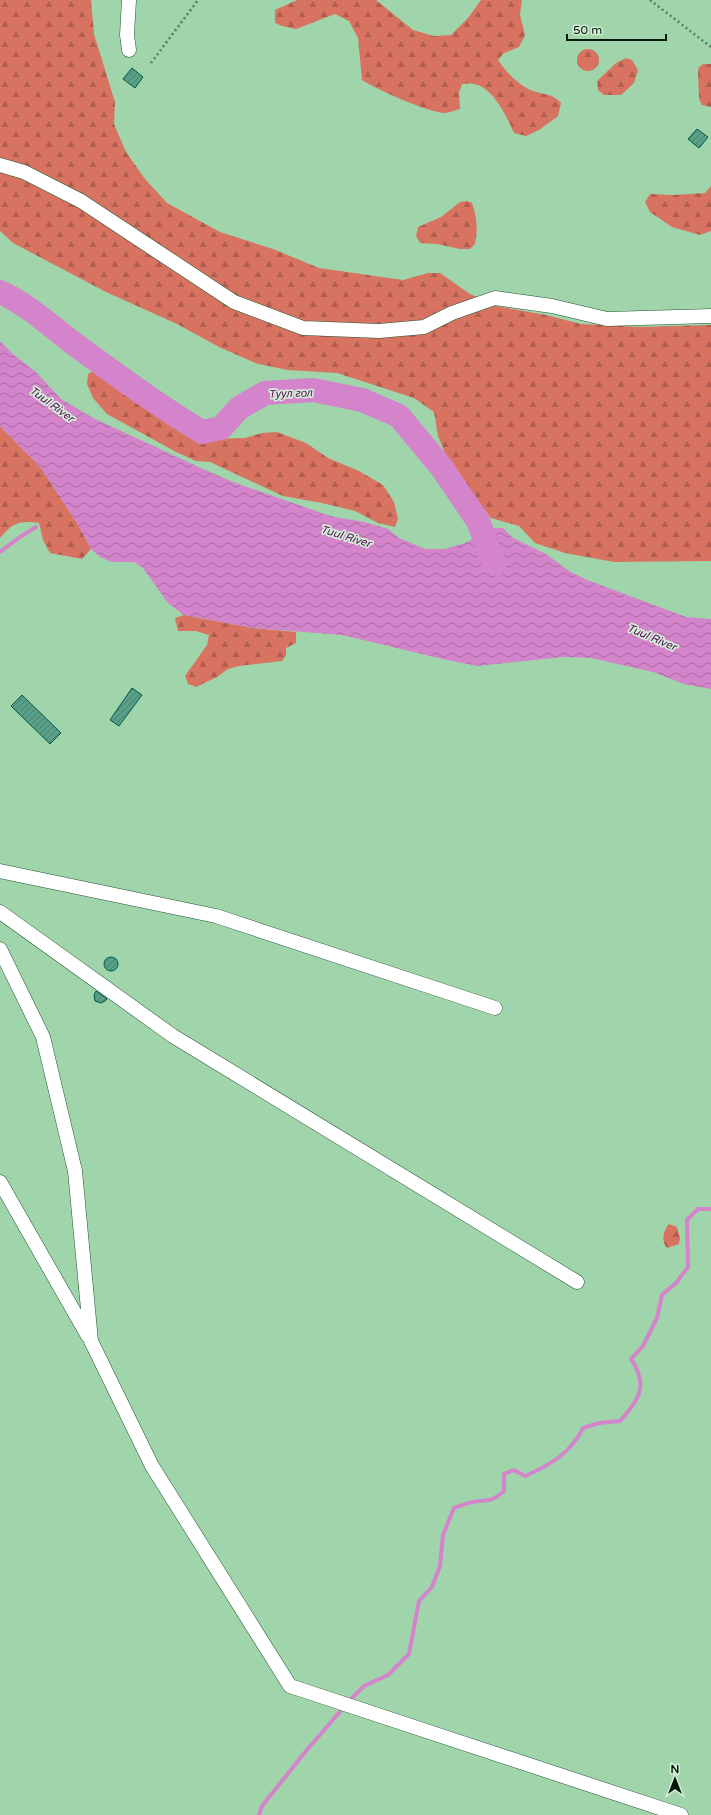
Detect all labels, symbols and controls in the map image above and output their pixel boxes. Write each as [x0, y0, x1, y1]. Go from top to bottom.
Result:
scale bar [567, 16, 666, 42]
text: 50 m [573, 23, 602, 37]
water label: Tuul River [27, 384, 78, 426]
water label: Туул гол [269, 386, 313, 401]
water label: Tuul River [319, 523, 374, 551]
water label: Tuul River [625, 621, 680, 654]
north arrow [655, 1759, 695, 1799]
text: N [671, 1763, 679, 1776]

